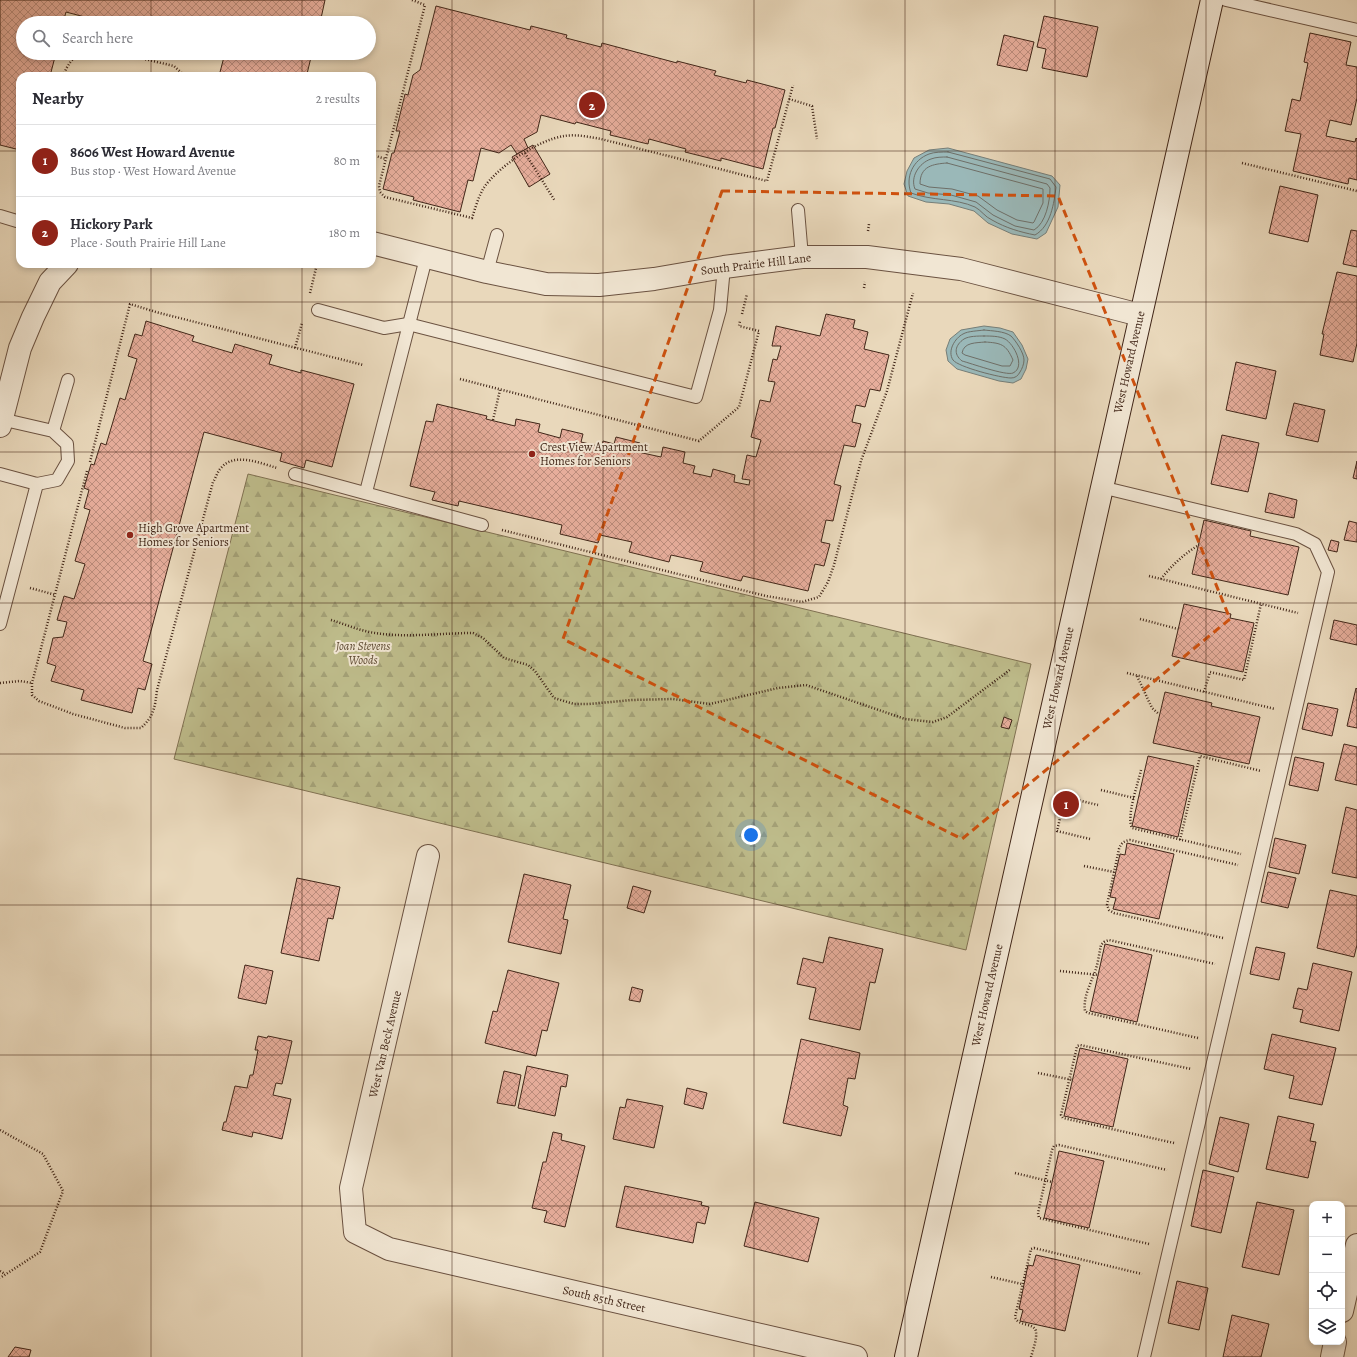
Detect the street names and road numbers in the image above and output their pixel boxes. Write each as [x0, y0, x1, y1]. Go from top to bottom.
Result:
street label: South Prairie Hill Lane [700, 249, 812, 279]
street label: West Howard Avenue [1109, 309, 1149, 416]
street label: West Howard Avenue [1038, 625, 1078, 732]
street label: West Howard Avenue [967, 942, 1007, 1049]
street label: West Van Beck Avenue [365, 989, 405, 1100]
street label: South 85th Street [561, 1282, 647, 1316]

